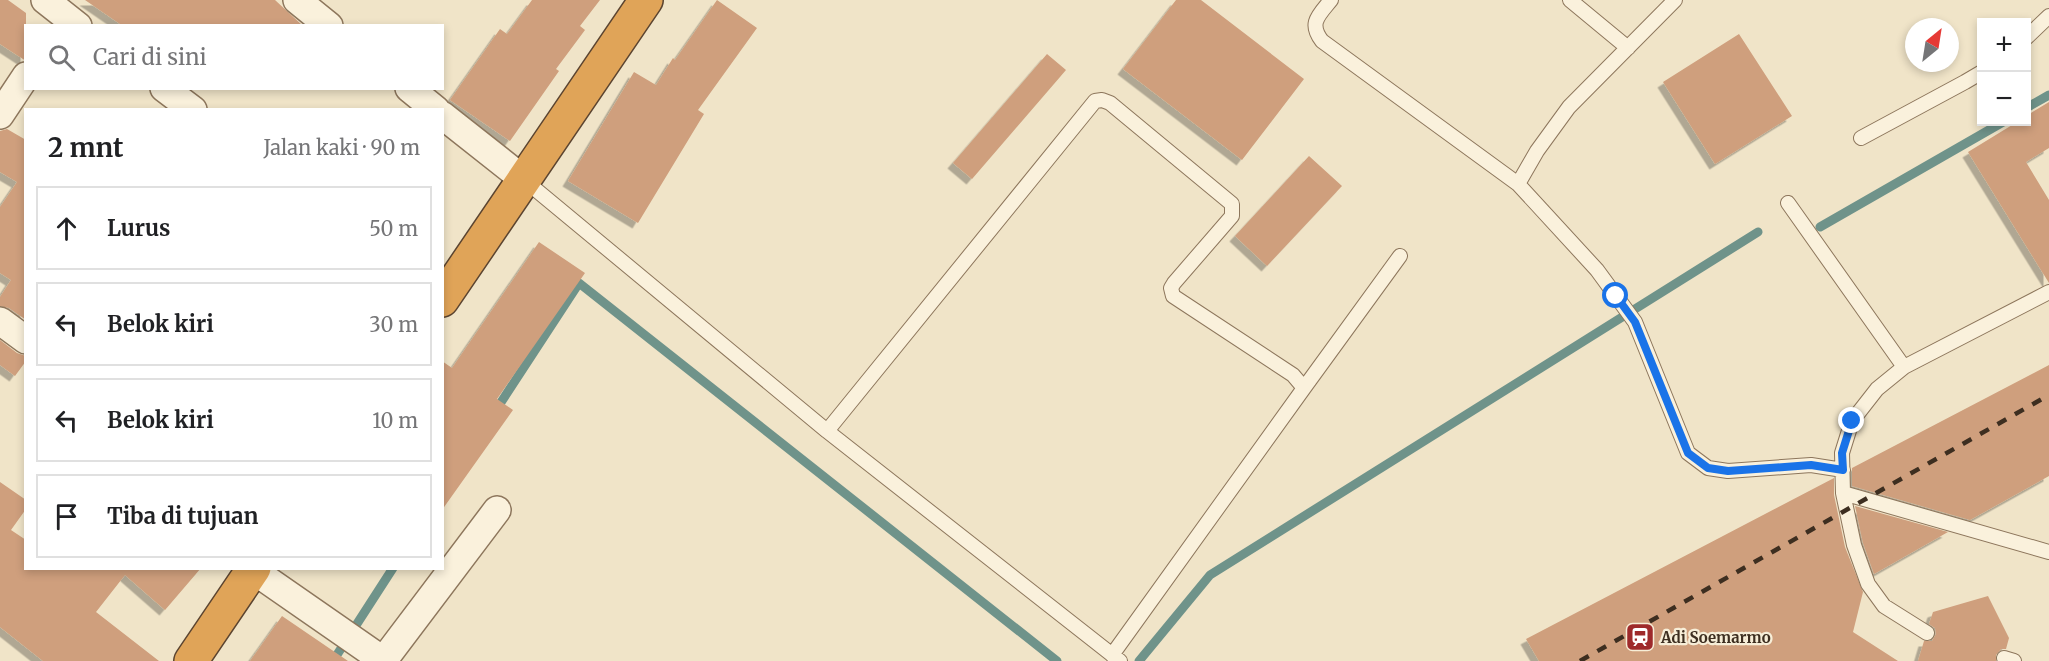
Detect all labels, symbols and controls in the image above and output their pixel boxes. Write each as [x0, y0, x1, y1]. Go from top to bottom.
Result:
north arrow [1905, 18, 1959, 72]
map controls [1977, 18, 2031, 126]
button: + [1977, 18, 2031, 72]
search box [24, 24, 444, 90]
icon: search [45, 41, 78, 74]
text: Cari di sini [93, 43, 207, 71]
button: − [1977, 72, 2031, 126]
text: 2 mnt [48, 131, 123, 164]
text: Jalan kaki · 90 m [263, 135, 420, 160]
icon: ahead [50, 212, 83, 245]
text: Lurus [107, 214, 170, 242]
text: 50 m [369, 216, 418, 241]
route start [1602, 282, 1628, 308]
icon: left [50, 308, 83, 341]
text: Belok kiri [107, 310, 214, 338]
text: 30 m [369, 312, 418, 337]
icon: left [50, 404, 83, 437]
text: Belok kiri [107, 406, 214, 434]
route end [1838, 407, 1864, 433]
text: 10 m [372, 408, 418, 433]
icon: arrive [50, 500, 83, 533]
text: Tiba di tujuan [107, 502, 258, 530]
station icon: Adi Soemarmo [1624, 621, 1656, 653]
place label: Adi Soemarmo [1660, 628, 1771, 647]

